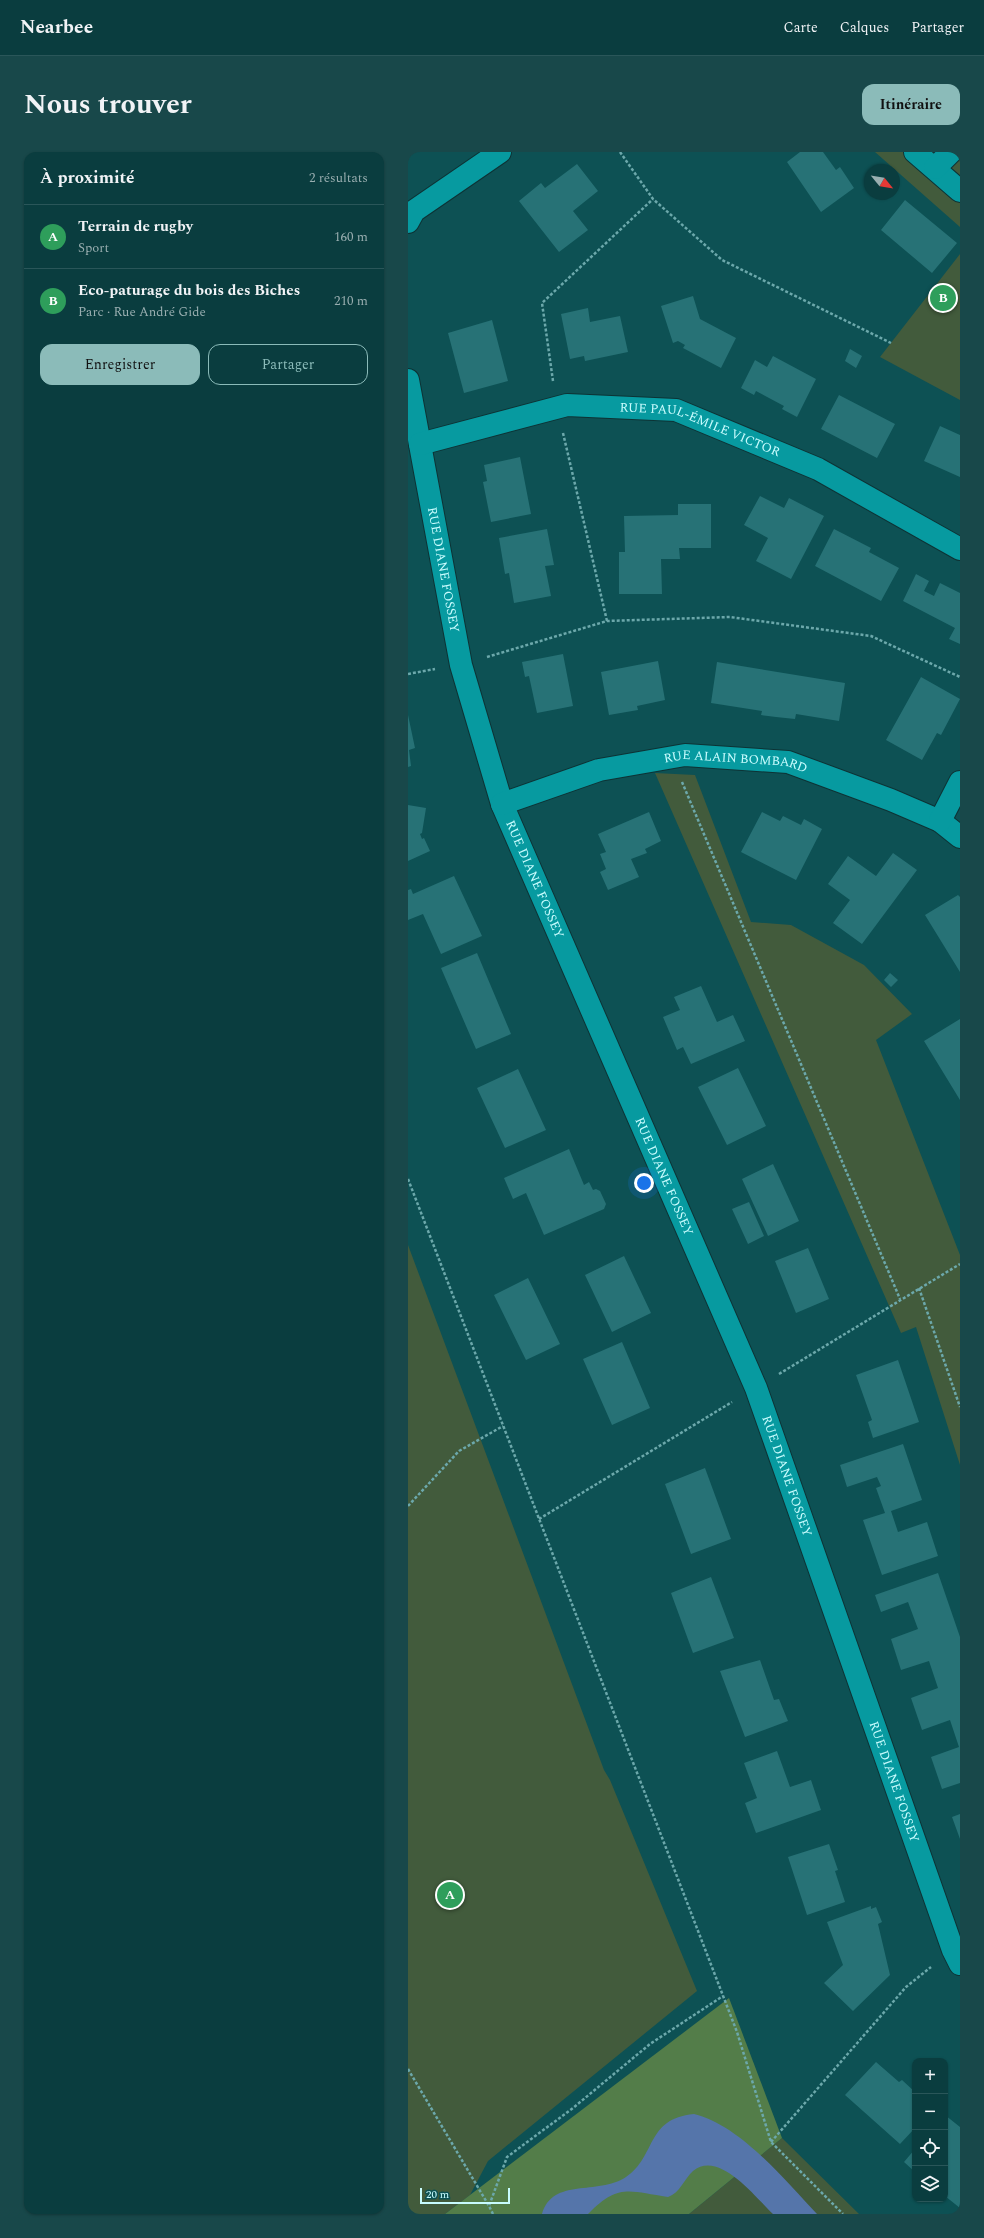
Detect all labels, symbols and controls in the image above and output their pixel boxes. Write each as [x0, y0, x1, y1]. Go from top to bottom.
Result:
text: Nearbee [20, 13, 93, 42]
text: Carte [784, 17, 818, 38]
text: Calques [840, 17, 889, 38]
text: Partager [911, 17, 964, 38]
text: Nous trouver [24, 83, 192, 126]
button: Itinéraire [862, 84, 960, 125]
north arrow [864, 164, 900, 200]
text: À proximité [40, 165, 135, 191]
text: 2 résultats [309, 168, 368, 188]
text: Terrain de rugby [78, 215, 193, 238]
text: A [48, 227, 58, 247]
text: 160 m [334, 227, 368, 247]
text: Sport [78, 238, 109, 258]
text: Eco-paturage du bois des Biches [78, 279, 300, 302]
pin: B [930, 283, 956, 313]
text: B [48, 291, 58, 311]
text: 210 m [334, 291, 368, 311]
text: Parc · Rue André Gide [78, 302, 206, 322]
button: Enregistrer [40, 344, 200, 385]
button: Partager [208, 344, 368, 385]
street label: RUE PAUL-ÉMILE VICTOR [619, 397, 784, 462]
street label: RUE DIANE FOSSEY [422, 505, 465, 634]
street label: RUE ALAIN BOMBARD [662, 745, 810, 778]
street label: RUE DIANE FOSSEY [500, 817, 569, 942]
street label: RUE DIANE FOSSEY [629, 1114, 699, 1239]
your location [634, 1173, 654, 1193]
street label: RUE DIANE FOSSEY [756, 1413, 817, 1540]
street label: RUE DIANE FOSSEY [864, 1718, 925, 1845]
pin: A [437, 1880, 463, 1910]
map controls [912, 2058, 948, 2202]
button: + [912, 2058, 948, 2094]
button: − [912, 2094, 948, 2130]
button: locate [912, 2130, 948, 2166]
button: layers [912, 2166, 948, 2202]
scale bar [420, 2186, 510, 2205]
text: 20 m [426, 2186, 449, 2203]

